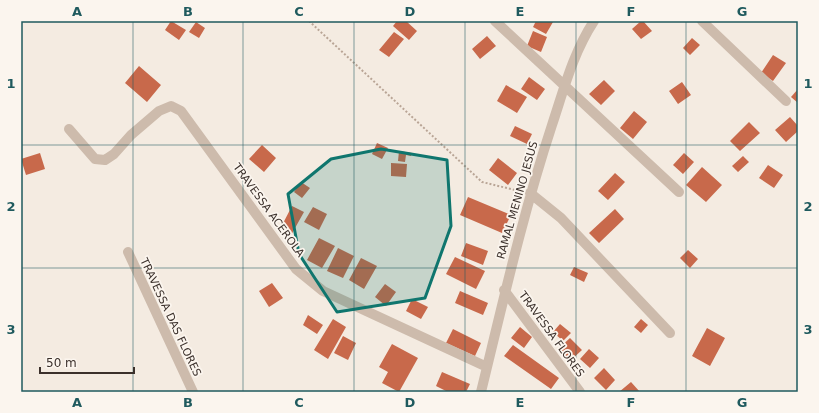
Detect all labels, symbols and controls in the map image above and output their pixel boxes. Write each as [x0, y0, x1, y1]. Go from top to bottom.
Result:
text: A [72, 4, 82, 19]
text: B [183, 4, 193, 19]
text: C [294, 4, 304, 19]
text: D [405, 4, 416, 19]
text: E [516, 4, 524, 19]
text: F [627, 4, 635, 19]
text: G [737, 4, 747, 19]
text: 1 [6, 76, 16, 91]
text: 1 [803, 76, 813, 91]
street label: RAMAL MENINO JESUS [494, 140, 541, 261]
street label: TRAVESSA ACEROLA [230, 160, 307, 260]
text: 2 [6, 199, 16, 214]
text: 2 [803, 199, 813, 214]
street label: TRAVESSA DAS FLORES [137, 255, 204, 378]
street label: TRAVESSA FLORES [516, 288, 587, 380]
text: 3 [6, 322, 16, 337]
text: 3 [803, 322, 813, 337]
scale bar [40, 349, 134, 375]
text: 50 m [46, 356, 77, 370]
text: A [72, 395, 82, 410]
text: B [183, 395, 193, 410]
text: C [294, 395, 304, 410]
text: D [405, 395, 416, 410]
text: E [516, 395, 524, 410]
text: F [627, 395, 635, 410]
text: G [737, 395, 747, 410]

